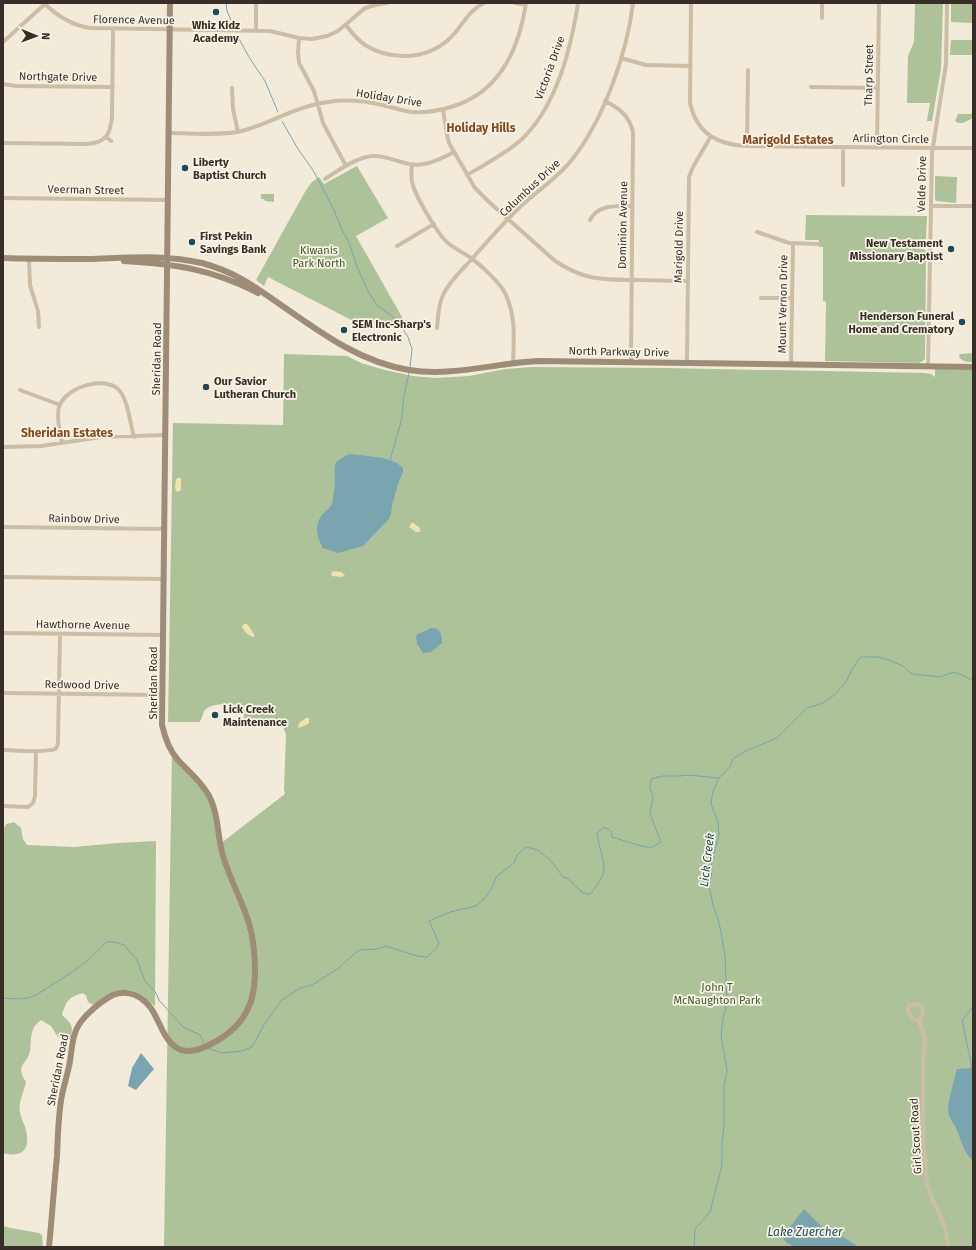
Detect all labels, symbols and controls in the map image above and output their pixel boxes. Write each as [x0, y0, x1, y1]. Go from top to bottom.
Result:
marker: Whiz Kidz Academy [211, 7, 221, 17]
street label: Florence Avenue [93, 13, 175, 27]
north arrow [16, 16, 56, 56]
place label: Whiz Kidz Academy [192, 19, 240, 45]
text: N [39, 32, 52, 40]
street label: Victoria Drive [532, 34, 568, 102]
street label: Tharp Street [862, 44, 876, 106]
street label: Northgate Drive [19, 70, 97, 84]
street label: Holiday Drive [355, 86, 423, 110]
district label: Holiday Hills [447, 121, 516, 135]
street label: Arlington Circle [853, 132, 929, 146]
district label: Marigold Estates [742, 133, 834, 147]
place label: Liberty Baptist Church [193, 156, 266, 182]
street label: Velde Drive [915, 156, 929, 212]
street label: Columbus Drive [497, 157, 563, 219]
marker: Liberty Baptist Church [180, 163, 190, 173]
street label: Dominion Avenue [616, 181, 630, 269]
street label: Veerman Street [48, 183, 124, 197]
street label: Marigold Drive [672, 211, 686, 283]
place label: First Pekin Savings Bank [200, 230, 267, 256]
marker: First Pekin Savings Bank [187, 237, 197, 247]
place label: New Testament Missionary Baptist [850, 237, 944, 263]
park label: Kiwanis Park North [292, 244, 346, 270]
marker: New Testament Missionary Baptist [946, 244, 956, 254]
street label: Mount Vernon Drive [776, 254, 790, 354]
place label: Henderson Funeral Home and Crematory [848, 310, 955, 336]
marker: Henderson Funeral Home and Crematory [957, 317, 967, 327]
place label: SEM Inc-Sharp's Electronic [352, 318, 432, 344]
street label: Sheridan Road [150, 322, 164, 396]
marker: SEM Inc-Sharp's Electronic [339, 325, 349, 335]
street label: North Parkway Drive [568, 345, 670, 359]
place label: Our Savior Lutheran Church [214, 375, 296, 401]
marker: Our Savior Lutheran Church [201, 382, 211, 392]
district label: Sheridan Estates [21, 426, 113, 440]
street label: Rainbow Drive [48, 512, 120, 526]
street label: Hawthorne Avenue [36, 618, 130, 632]
street label: Sheridan Road [147, 646, 160, 720]
street label: Redwood Drive [44, 678, 120, 692]
place label: Lick Creek Maintenance [223, 703, 287, 729]
marker: Lick Creek Maintenance [210, 710, 220, 720]
water label: Lick Creek [697, 832, 717, 888]
park label: John T McNaughton Park [673, 981, 761, 1007]
street label: Sheridan Road [45, 1033, 71, 1107]
street label: Girl Scout Road [908, 1097, 924, 1175]
water label: Lake Zuercher [768, 1225, 843, 1239]

